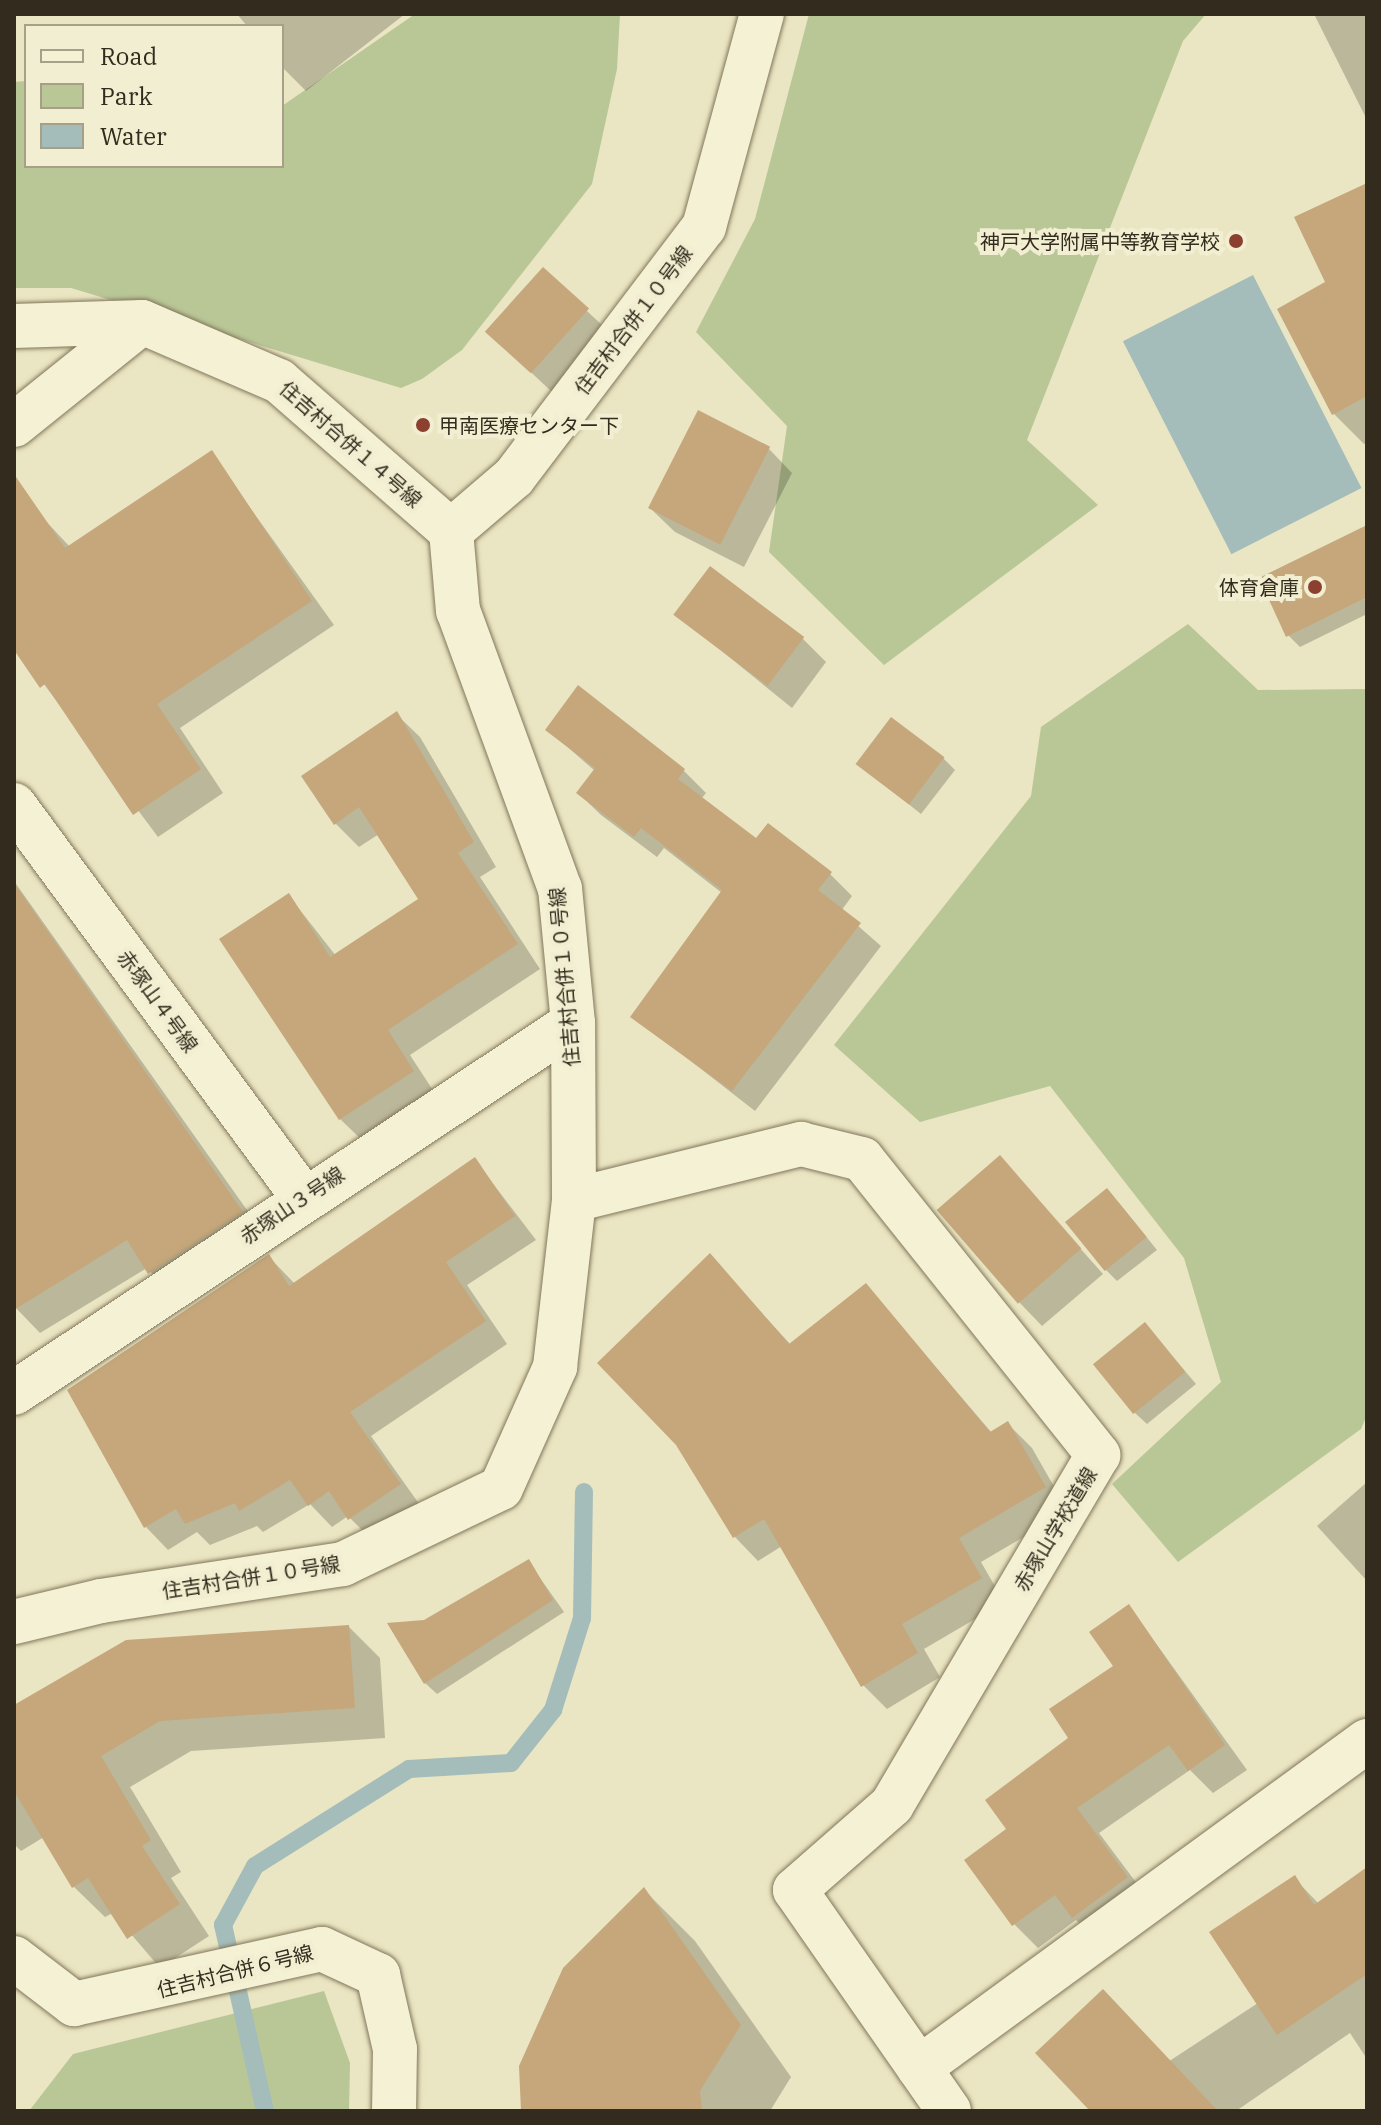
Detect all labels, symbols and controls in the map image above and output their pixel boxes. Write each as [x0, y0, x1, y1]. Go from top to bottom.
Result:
legend [24, 24, 284, 168]
text: Road [100, 40, 157, 72]
text: Park [100, 80, 152, 112]
text: Water [100, 120, 167, 152]
place label: 神戸大学附属中等教育学校 [980, 229, 1220, 253]
marker: 神戸大学附属中等教育学校 [1227, 232, 1245, 250]
street label: 住吉村合併１０号線 [569, 241, 697, 399]
street label: 住吉村合併１４号線 [275, 376, 427, 512]
place label: 甲南医療センター下 [439, 413, 619, 437]
marker: 甲南医療センター下 [414, 416, 432, 434]
place label: 体育倉庫 [1219, 575, 1299, 599]
marker: 体育倉庫 [1306, 578, 1324, 596]
street label: 住吉村合併１０号線 [544, 886, 584, 1068]
street label: 赤塚山４号線 [113, 945, 203, 1057]
street label: 赤塚山３号線 [236, 1162, 348, 1248]
street label: 赤塚山学校道線 [1009, 1463, 1101, 1595]
street label: 住吉村合併１０号線 [160, 1551, 342, 1603]
street label: 住吉村合併６号線 [154, 1940, 316, 2002]

